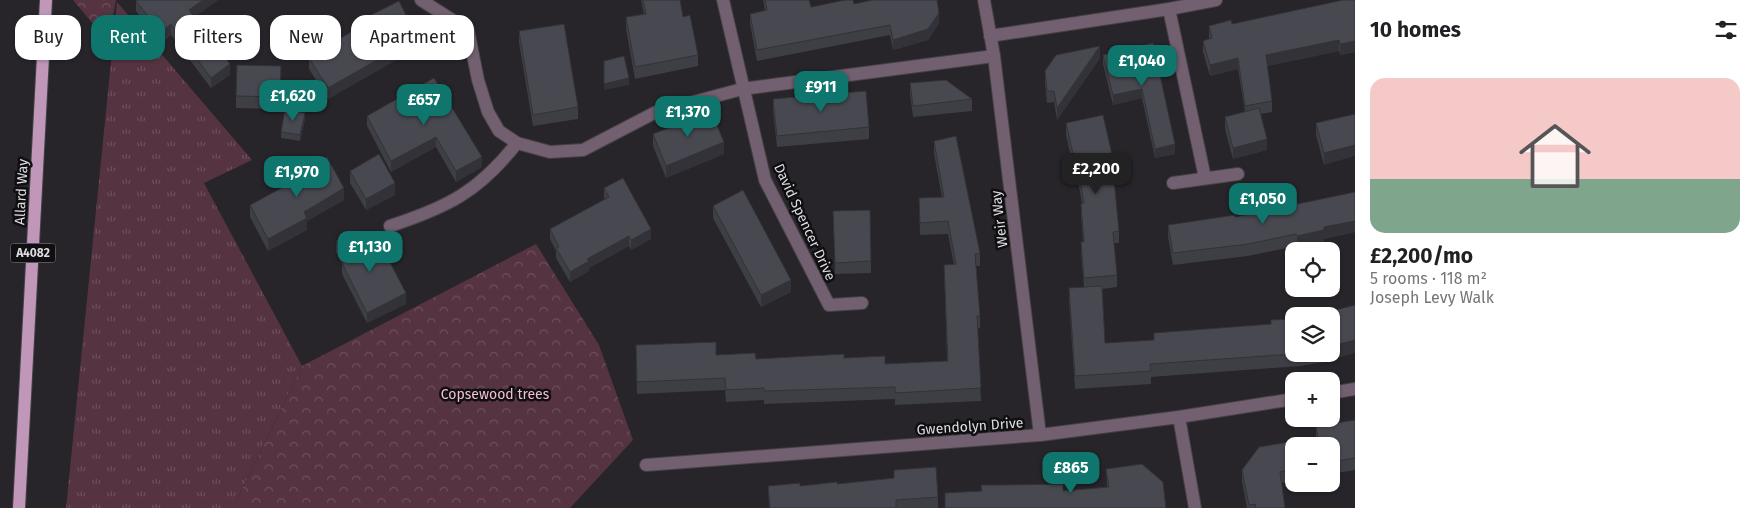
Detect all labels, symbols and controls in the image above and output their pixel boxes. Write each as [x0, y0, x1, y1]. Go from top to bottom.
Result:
chip: Buy [15, 15, 81, 60]
chip: Rent [91, 15, 165, 60]
chip: Filters [175, 15, 260, 60]
chip: New [270, 15, 341, 60]
chip: Apartment [351, 15, 474, 60]
icon: filters [1712, 16, 1740, 44]
text: 10 homes [1370, 17, 1461, 43]
pin: £1,040 [1101, 44, 1183, 87]
text: £1,040 [1119, 51, 1165, 70]
pin: £911 [791, 70, 851, 113]
text: £911 [805, 77, 837, 96]
pin: £1,620 [252, 80, 334, 122]
pin: £657 [394, 84, 454, 126]
text: £1,620 [270, 86, 316, 105]
text: £657 [408, 90, 440, 109]
pin: £1,370 [647, 96, 729, 138]
text: £1,370 [666, 102, 710, 121]
icon: home [1510, 111, 1600, 201]
pin: £2,200 [1055, 152, 1137, 195]
pin: £1,970 [256, 156, 338, 198]
street label: Allard Way [11, 158, 32, 226]
text: £2,200 [1072, 159, 1120, 178]
street label: David Spencer Drive [770, 161, 839, 283]
text: £1,970 [275, 162, 319, 181]
pin: £1,050 [1222, 182, 1304, 225]
street label: Weir Way [988, 189, 1011, 249]
text: £1,050 [1240, 189, 1286, 208]
pin: £1,130 [329, 230, 411, 273]
text: £1,130 [349, 237, 391, 256]
map controls [1285, 242, 1340, 492]
button: locate [1285, 242, 1340, 297]
text: £2,200/mo [1370, 243, 1473, 269]
road number: A4082 [10, 244, 56, 262]
text: 5 rooms · 118 m² [1370, 269, 1487, 288]
text: Joseph Levy Walk [1370, 288, 1494, 307]
button: layers [1285, 307, 1340, 362]
button: + [1285, 372, 1340, 427]
park label: Copsewood trees [441, 386, 550, 403]
street label: Gwendolyn Drive [916, 414, 1024, 439]
button: − [1285, 437, 1340, 492]
pin: £865 [1041, 452, 1101, 494]
text: £865 [1053, 458, 1089, 477]

